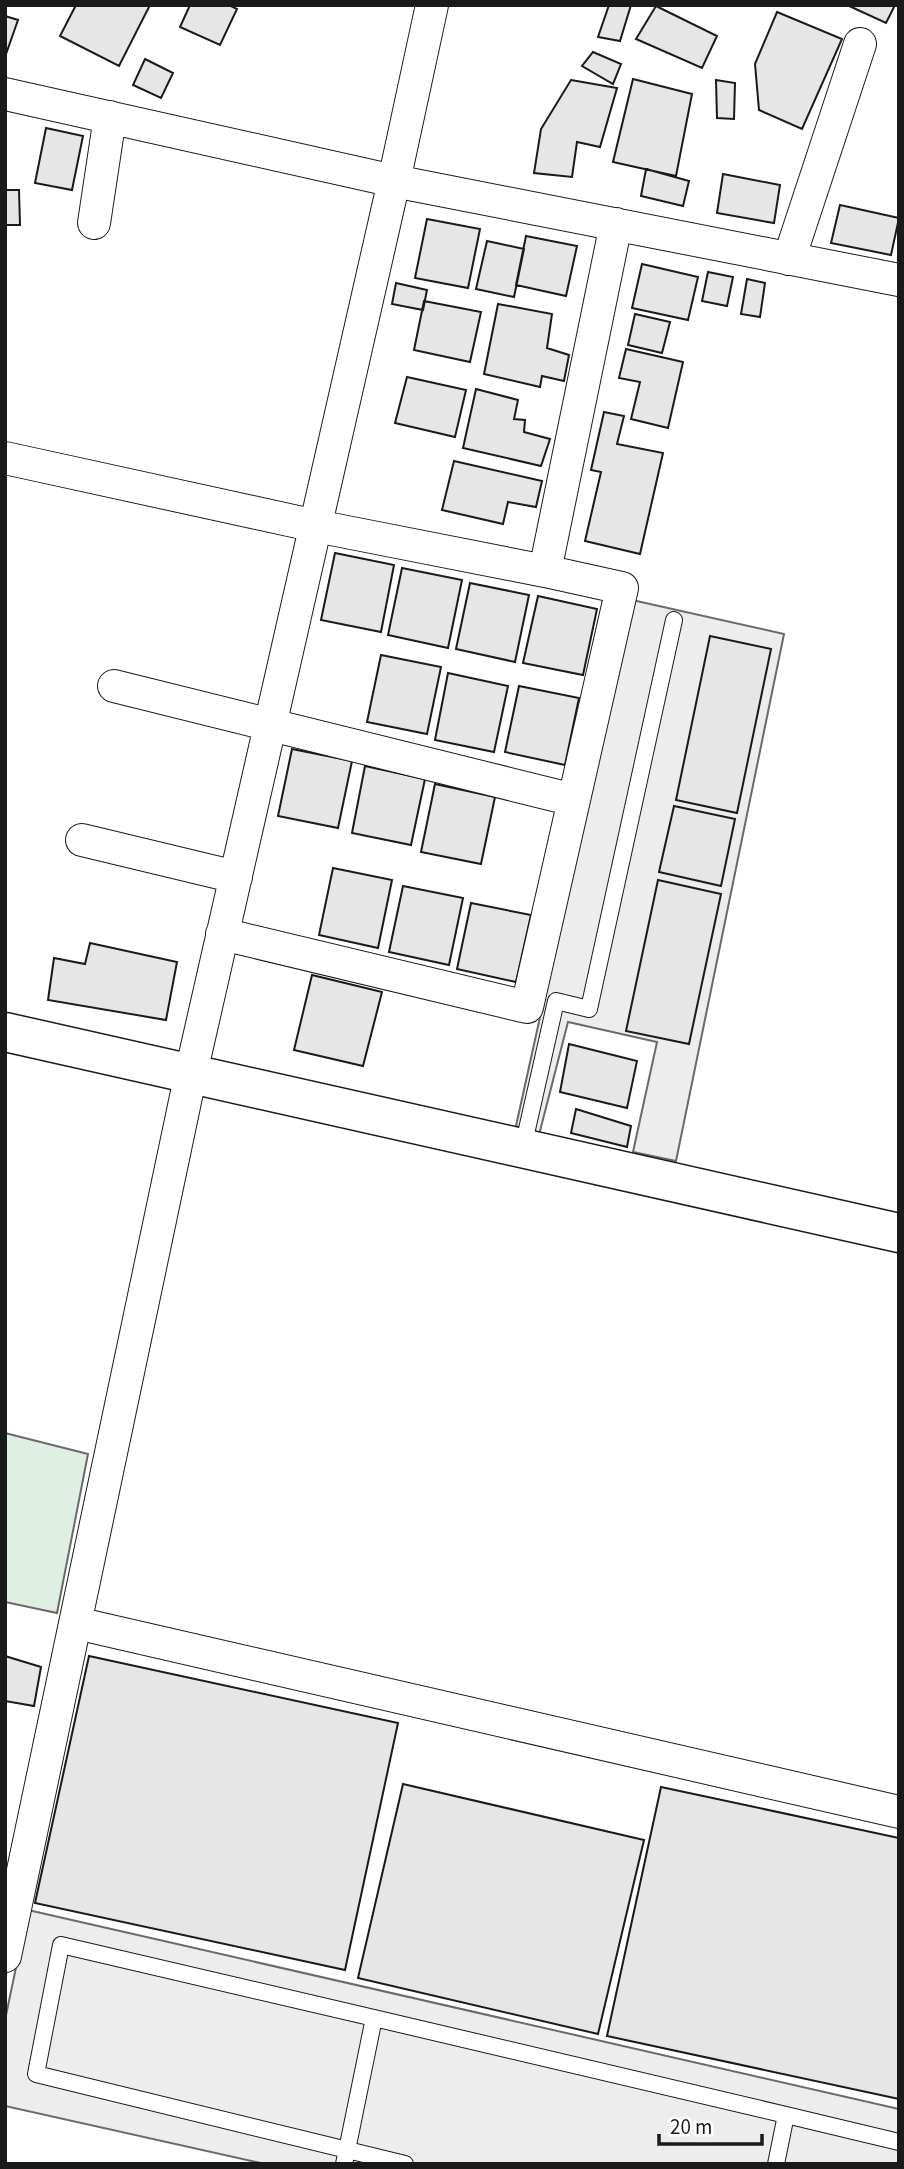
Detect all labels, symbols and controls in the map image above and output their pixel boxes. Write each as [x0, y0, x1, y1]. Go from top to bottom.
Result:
scale bar [659, 2102, 762, 2146]
text: 20 m [670, 2112, 712, 2142]

